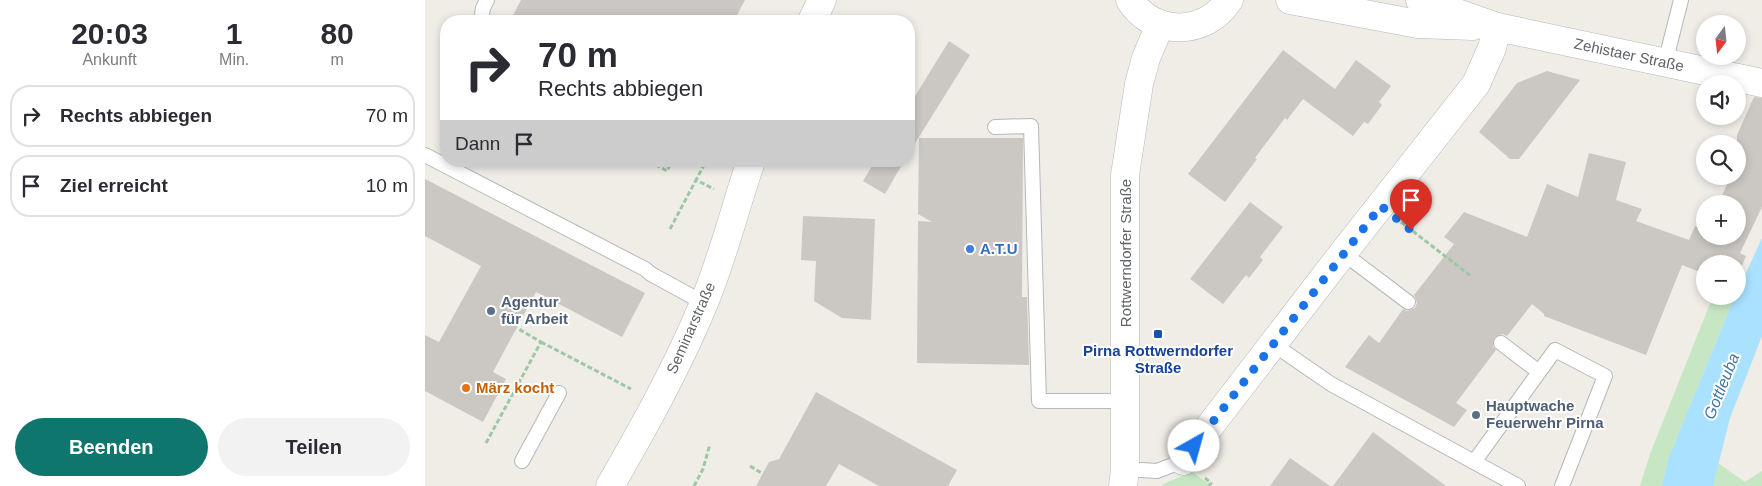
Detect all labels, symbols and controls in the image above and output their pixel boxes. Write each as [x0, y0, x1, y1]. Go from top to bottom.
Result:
north arrow [1696, 15, 1746, 65]
map controls [1696, 15, 1746, 305]
text: 20:03 [71, 17, 148, 50]
text: 1 [226, 17, 243, 50]
text: 80 [320, 17, 354, 50]
icon: right [455, 35, 520, 100]
text: 70 m [538, 35, 618, 74]
street label: Zehistaer Straße [1573, 35, 1686, 74]
text: Ankunft [82, 51, 137, 68]
text: Min. [219, 51, 249, 68]
text: m [330, 51, 344, 68]
button: sound [1696, 75, 1746, 125]
text: Rechts abbiegen [538, 76, 703, 101]
icon: right [17, 102, 45, 130]
text: Rechts abbiegen [60, 105, 212, 126]
text: 70 m [366, 105, 408, 126]
icon: arrive [510, 130, 538, 158]
text: Dann [455, 133, 500, 154]
button: search [1696, 135, 1746, 185]
icon: arrive [17, 172, 45, 200]
text: Ziel erreicht [60, 175, 168, 196]
text: 10 m [366, 175, 408, 196]
street label: Rottwerndorfer Straße [1117, 179, 1134, 327]
pin [1390, 179, 1432, 230]
icon: arrive [1397, 186, 1425, 214]
button: + [1696, 195, 1746, 245]
place label: A.T.U [980, 240, 1018, 257]
marker: A.T.U [964, 243, 976, 255]
button: − [1696, 255, 1746, 305]
street label: Seminarstraße [663, 279, 718, 376]
place label: Agentur für Arbeit [501, 293, 568, 327]
marker: Agentur für Arbeit [485, 305, 497, 317]
marker: Pirna Rottwerndorfer Straße [1152, 328, 1164, 340]
place label: Pirna Rottwerndorfer Straße [1083, 342, 1233, 376]
water label: Gottleuba [1701, 351, 1742, 422]
place label: März kocht [476, 379, 554, 396]
marker: März kocht [460, 382, 472, 394]
place label: Hauptwache Feuerwehr Pirna [1486, 397, 1604, 431]
marker: Hauptwache Feuerwehr Pirna [1470, 409, 1482, 421]
button: Beenden [15, 418, 208, 476]
button: Teilen [218, 418, 410, 476]
position arrow [1167, 419, 1219, 471]

